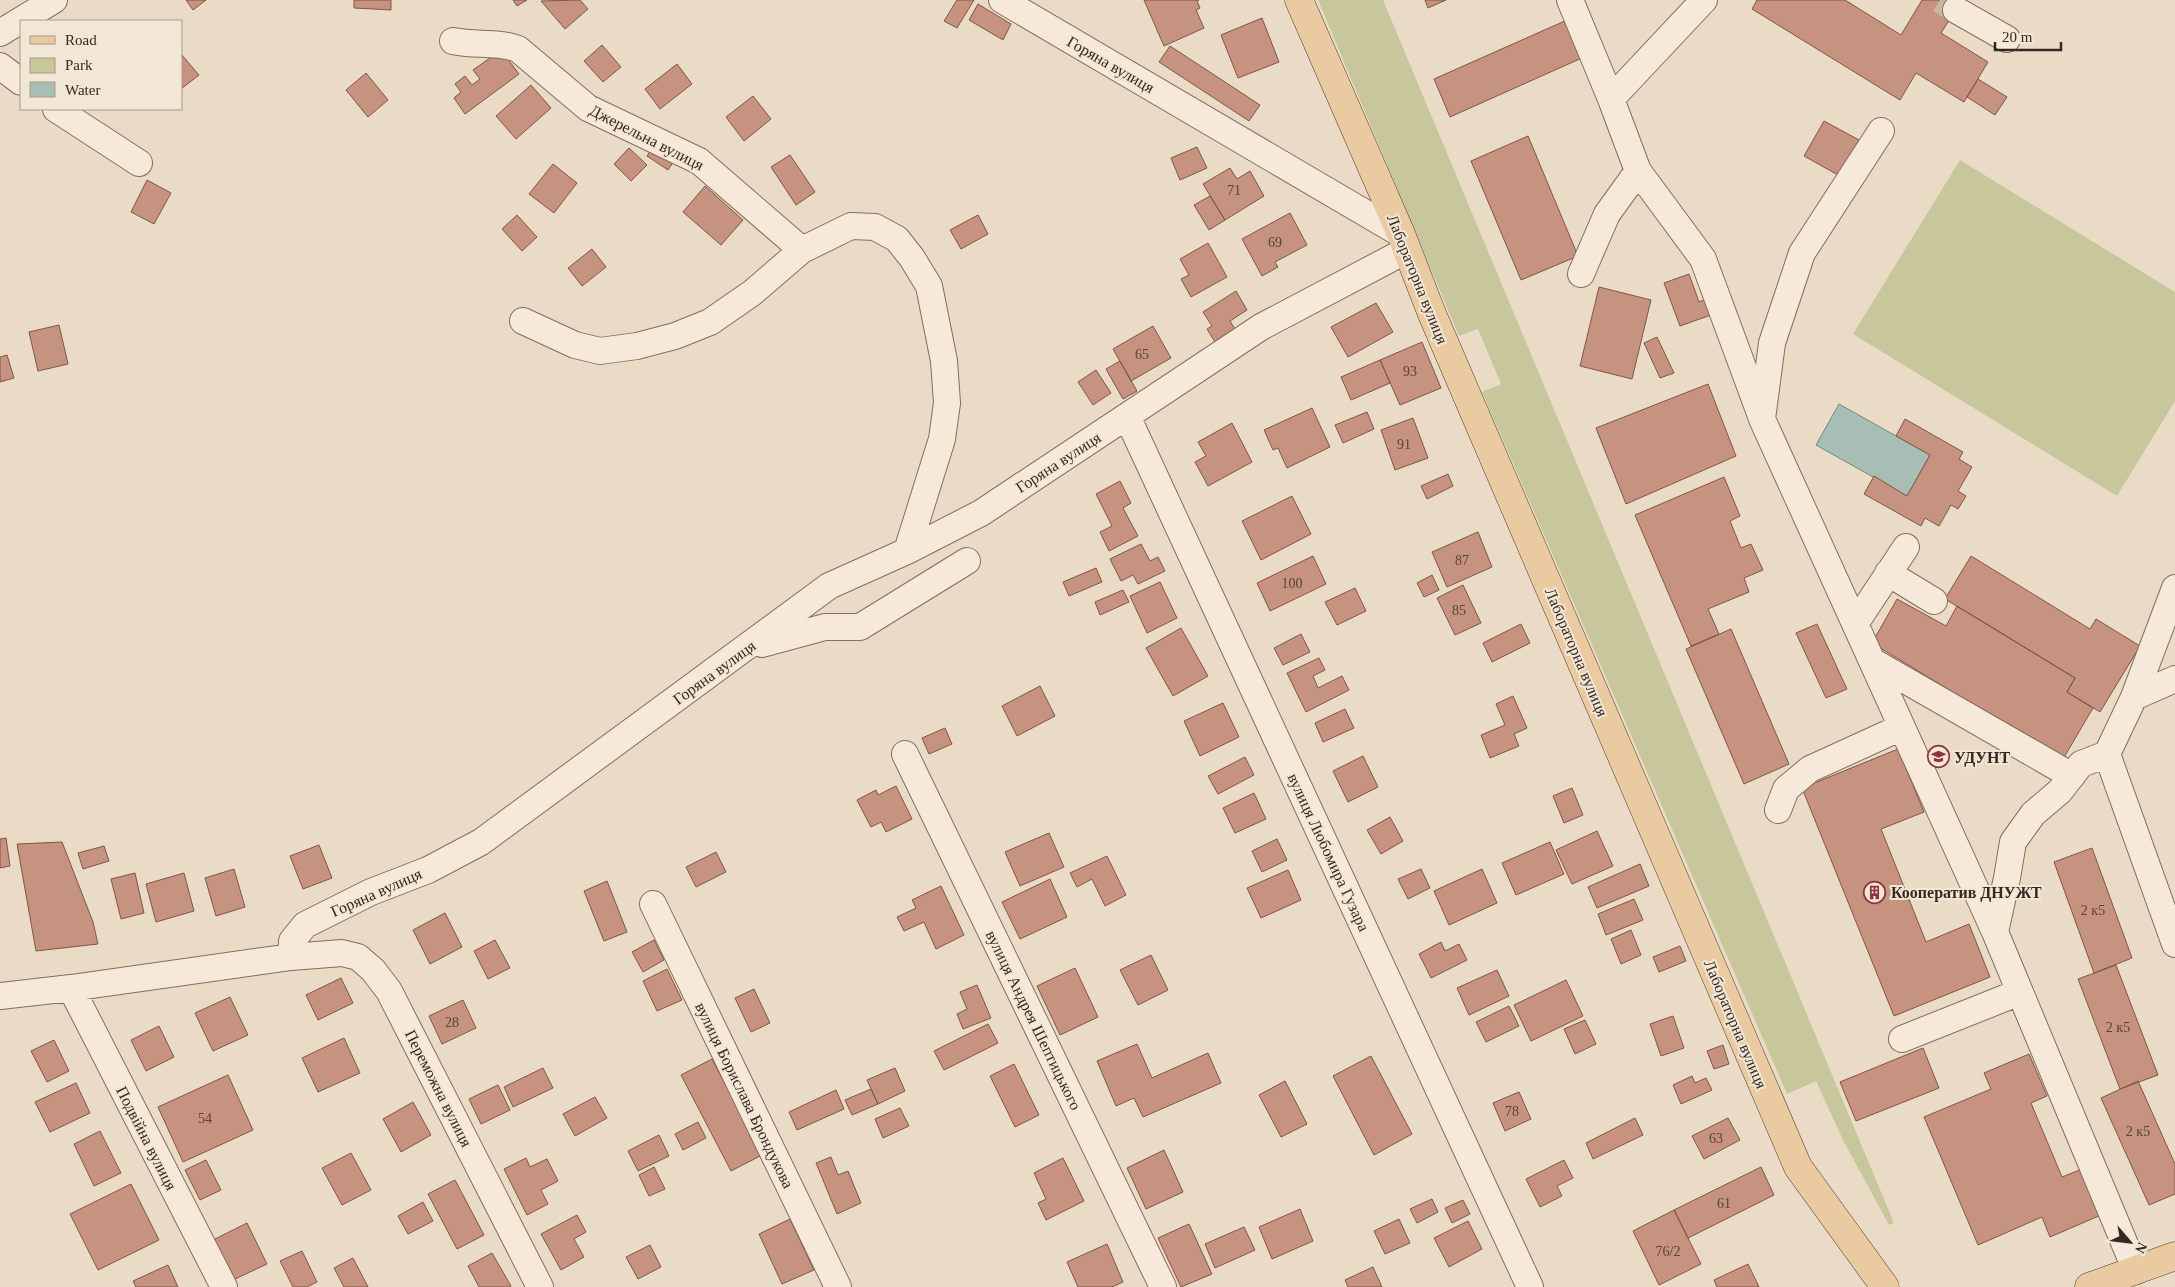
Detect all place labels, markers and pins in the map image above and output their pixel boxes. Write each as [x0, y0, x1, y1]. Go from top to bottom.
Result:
school or university icon: УДУНТ [1926, 745, 1950, 769]
place label: УДУНТ [1954, 749, 2011, 767]
building icon: Кооператив ДНУЖТ [1863, 880, 1887, 904]
place label: Кооператив ДНУЖТ [1891, 884, 2042, 902]

